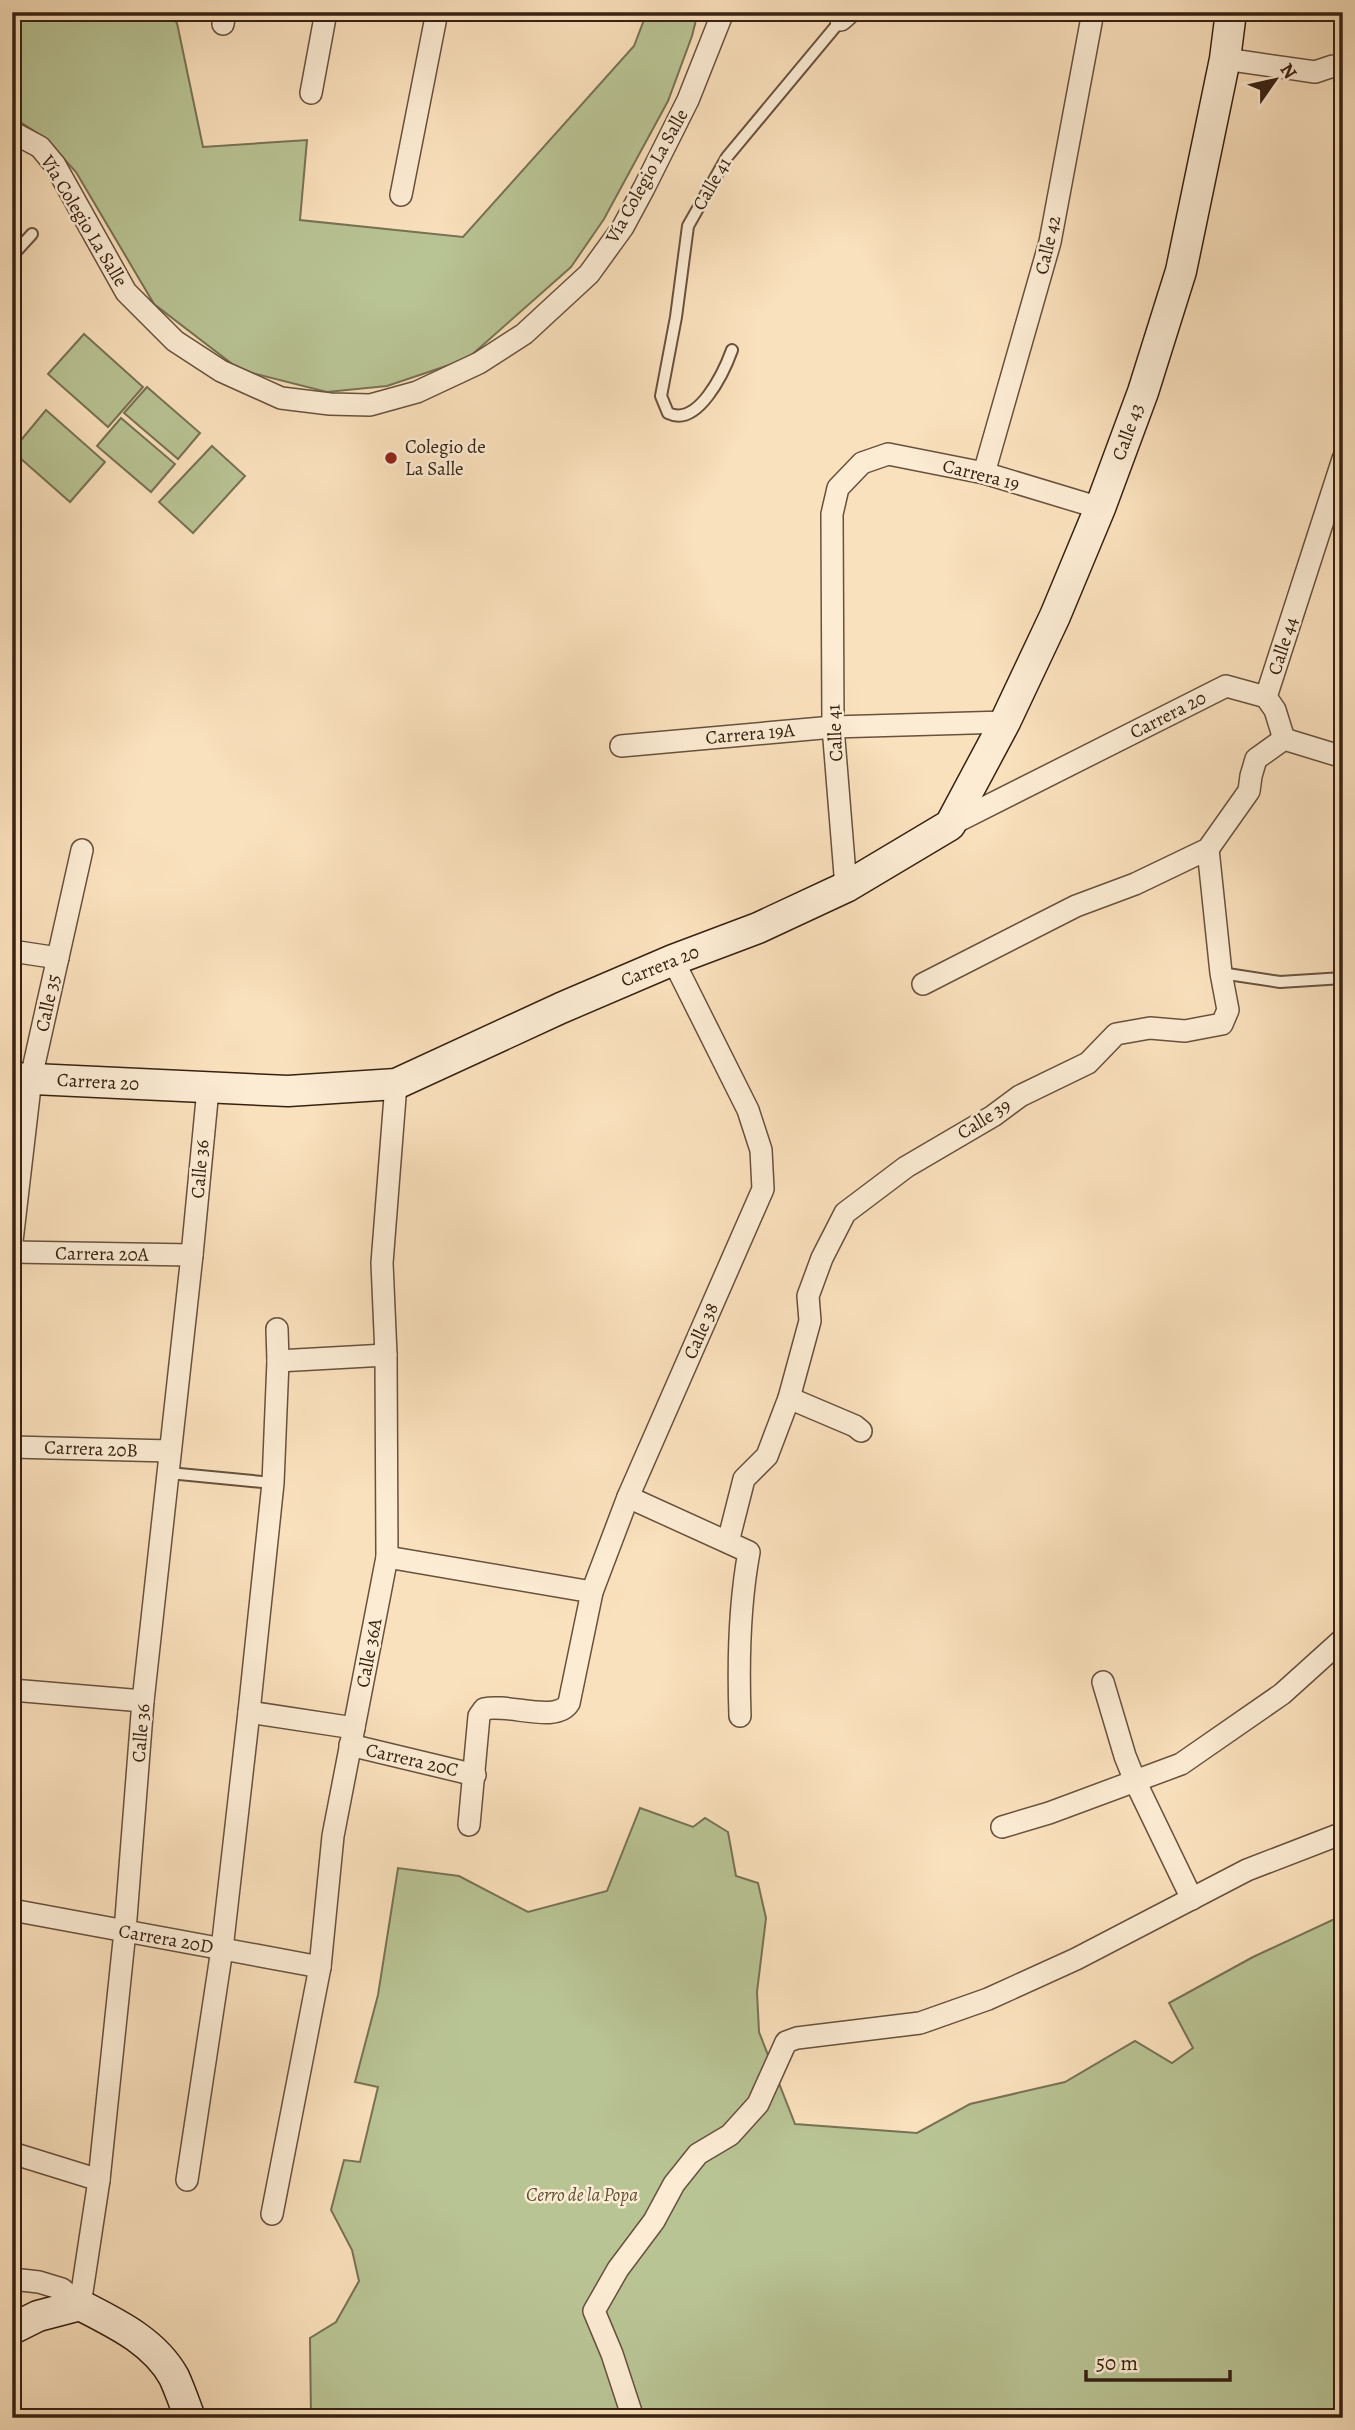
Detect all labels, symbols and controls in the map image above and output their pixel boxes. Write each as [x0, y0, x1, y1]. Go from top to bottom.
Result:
north arrow [1240, 46, 1310, 116]
text: N [1274, 58, 1303, 84]
street label: Vía Colegio La Salle [599, 104, 695, 249]
street label: Vía Colegio La Salle [34, 149, 134, 292]
street label: Calle 41 [686, 152, 738, 215]
street label: Calle 42 [1029, 213, 1067, 277]
street label: Calle 43 [1106, 400, 1150, 464]
place label: Colegio de La Salle [405, 434, 486, 482]
marker: Colegio de La Salle [383, 450, 399, 466]
street label: Carrera 19 [940, 453, 1022, 497]
street label: Calle 44 [1261, 613, 1305, 678]
street label: Carrera 20 [1125, 685, 1211, 745]
street label: Calle 41 [820, 703, 849, 762]
street label: Carrera 19A [704, 717, 797, 751]
street label: Carrera 20 [617, 938, 703, 994]
street label: Calle 35 [29, 972, 67, 1034]
street label: Carrera 20 [56, 1067, 140, 1097]
street label: Calle 39 [952, 1092, 1016, 1146]
street label: Calle 36 [184, 1138, 216, 1200]
street label: Carrera 20A [55, 1240, 150, 1268]
street label: Calle 38 [677, 1299, 725, 1363]
street label: Carrera 20B [44, 1434, 138, 1464]
street label: Calle 36A [350, 1615, 389, 1690]
street label: Calle 36 [125, 1702, 157, 1764]
street label: Carrera 20C [363, 1737, 461, 1783]
street label: Carrera 20D [117, 1918, 215, 1960]
park label: Cerro de la Popa [526, 2182, 638, 2208]
scale bar [1086, 2339, 1229, 2383]
text: 50 m [1096, 2349, 1138, 2377]

